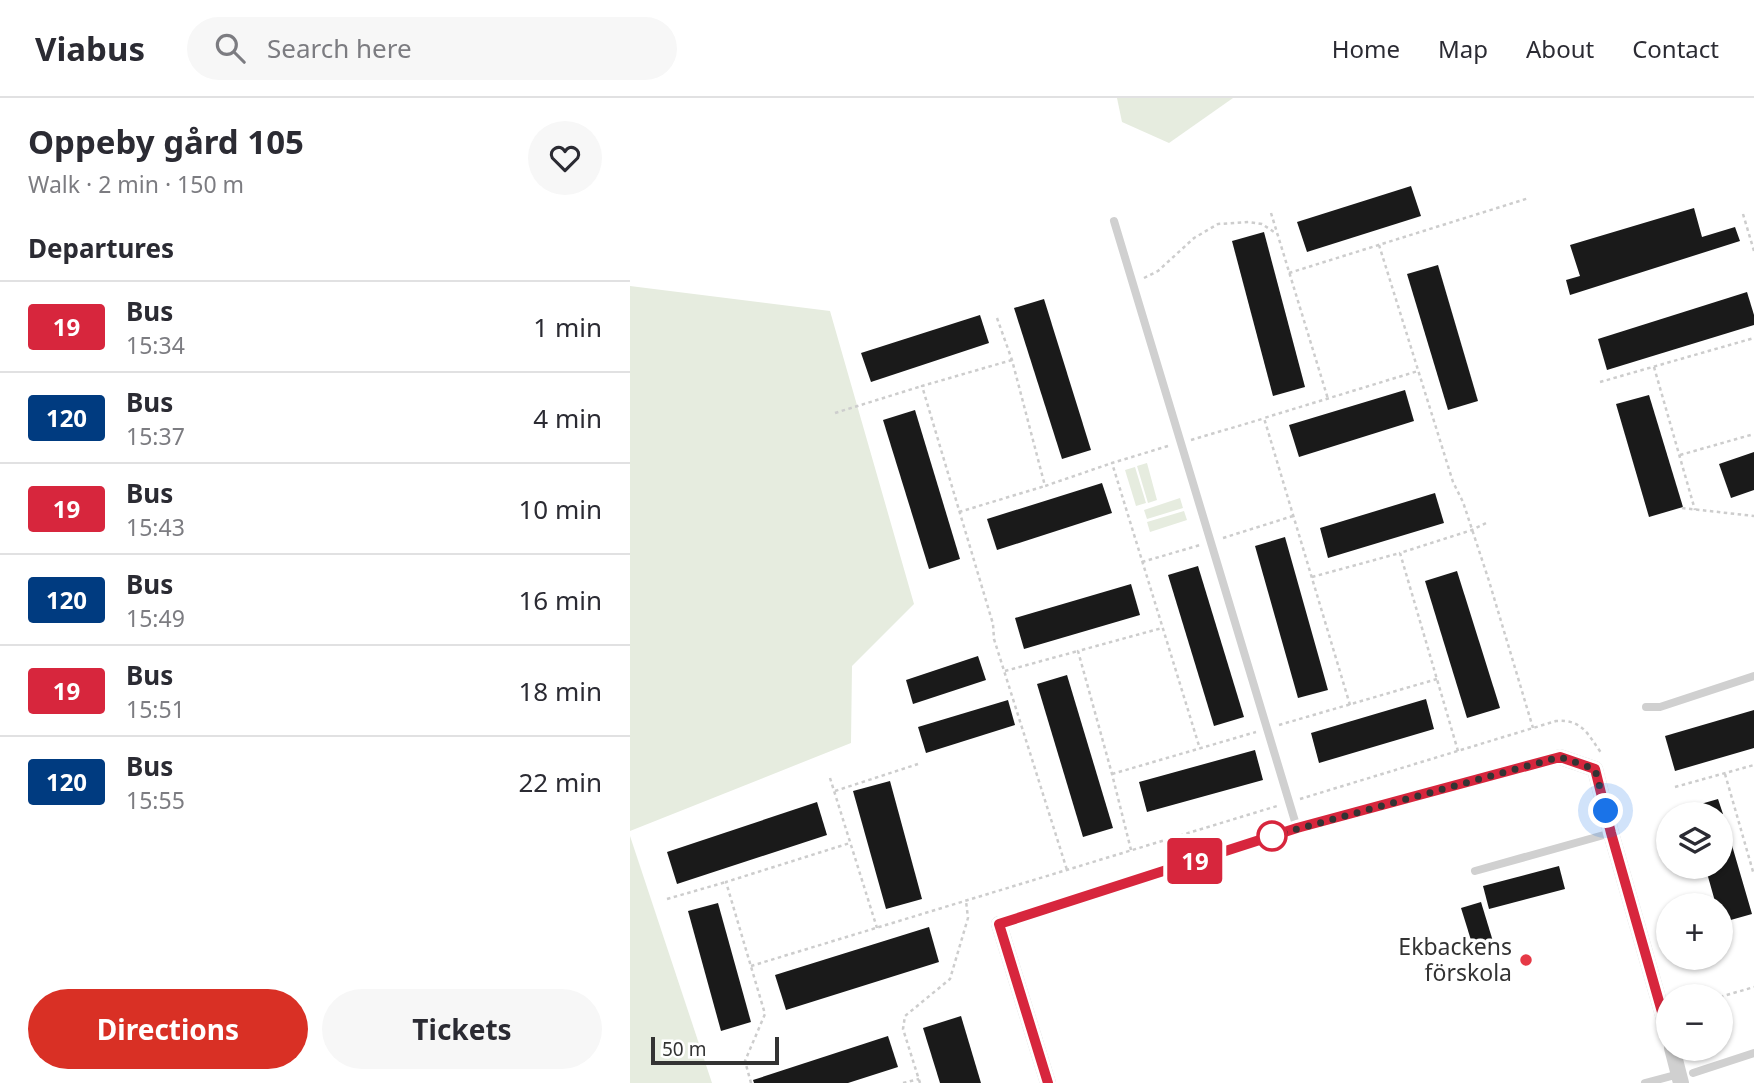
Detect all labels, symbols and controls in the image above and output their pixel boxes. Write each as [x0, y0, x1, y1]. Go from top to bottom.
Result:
search box [187, 17, 677, 80]
text: Viabus [35, 26, 145, 71]
icon: search [211, 29, 249, 67]
text: Search here [267, 30, 412, 66]
text: Home [1332, 32, 1400, 65]
text: Map [1438, 32, 1488, 65]
text: About [1526, 32, 1594, 65]
text: Contact [1632, 32, 1719, 65]
text: Oppeby gård 105 [28, 119, 304, 164]
button: heart [528, 121, 602, 195]
text: Walk · 2 min · 150 m [28, 168, 244, 200]
text: Departures [28, 230, 174, 266]
text: Bus [126, 293, 173, 329]
text: 1 min [533, 309, 602, 345]
text: 19 [53, 310, 80, 343]
text: 15:34 [126, 329, 185, 361]
text: Bus [126, 384, 173, 420]
text: 4 min [533, 400, 602, 436]
text: 120 [46, 401, 87, 434]
text: 15:37 [126, 420, 185, 452]
text: Bus [126, 475, 173, 511]
text: 10 min [518, 491, 602, 527]
text: 19 [53, 492, 80, 525]
text: 15:43 [126, 511, 185, 543]
text: Bus [126, 566, 173, 602]
text: 16 min [518, 582, 602, 618]
text: 120 [46, 583, 87, 616]
text: 15:49 [126, 602, 185, 634]
text: Bus [126, 657, 173, 693]
text: 18 min [518, 673, 602, 709]
text: 19 [53, 674, 80, 707]
text: 15:51 [126, 693, 185, 725]
text: Bus [126, 748, 173, 784]
text: 22 min [518, 764, 602, 800]
text: 120 [46, 765, 87, 798]
text: 15:55 [126, 784, 185, 816]
your location [1588, 793, 1623, 828]
map controls [1656, 802, 1733, 1061]
button: layers [1656, 802, 1733, 879]
unlabelled marker [1257, 821, 1287, 851]
line badge: 19 [1164, 838, 1226, 884]
text: 19 [1181, 844, 1209, 877]
button: + [1656, 893, 1733, 970]
place label: Ekbackens förskola [1398, 930, 1512, 988]
marker: Ekbackens förskola [1518, 952, 1534, 968]
button: − [1656, 984, 1733, 1061]
button: Directions [28, 989, 308, 1069]
button: Tickets [322, 989, 602, 1069]
scale bar [651, 1034, 779, 1066]
text: 50 m [662, 1036, 706, 1062]

